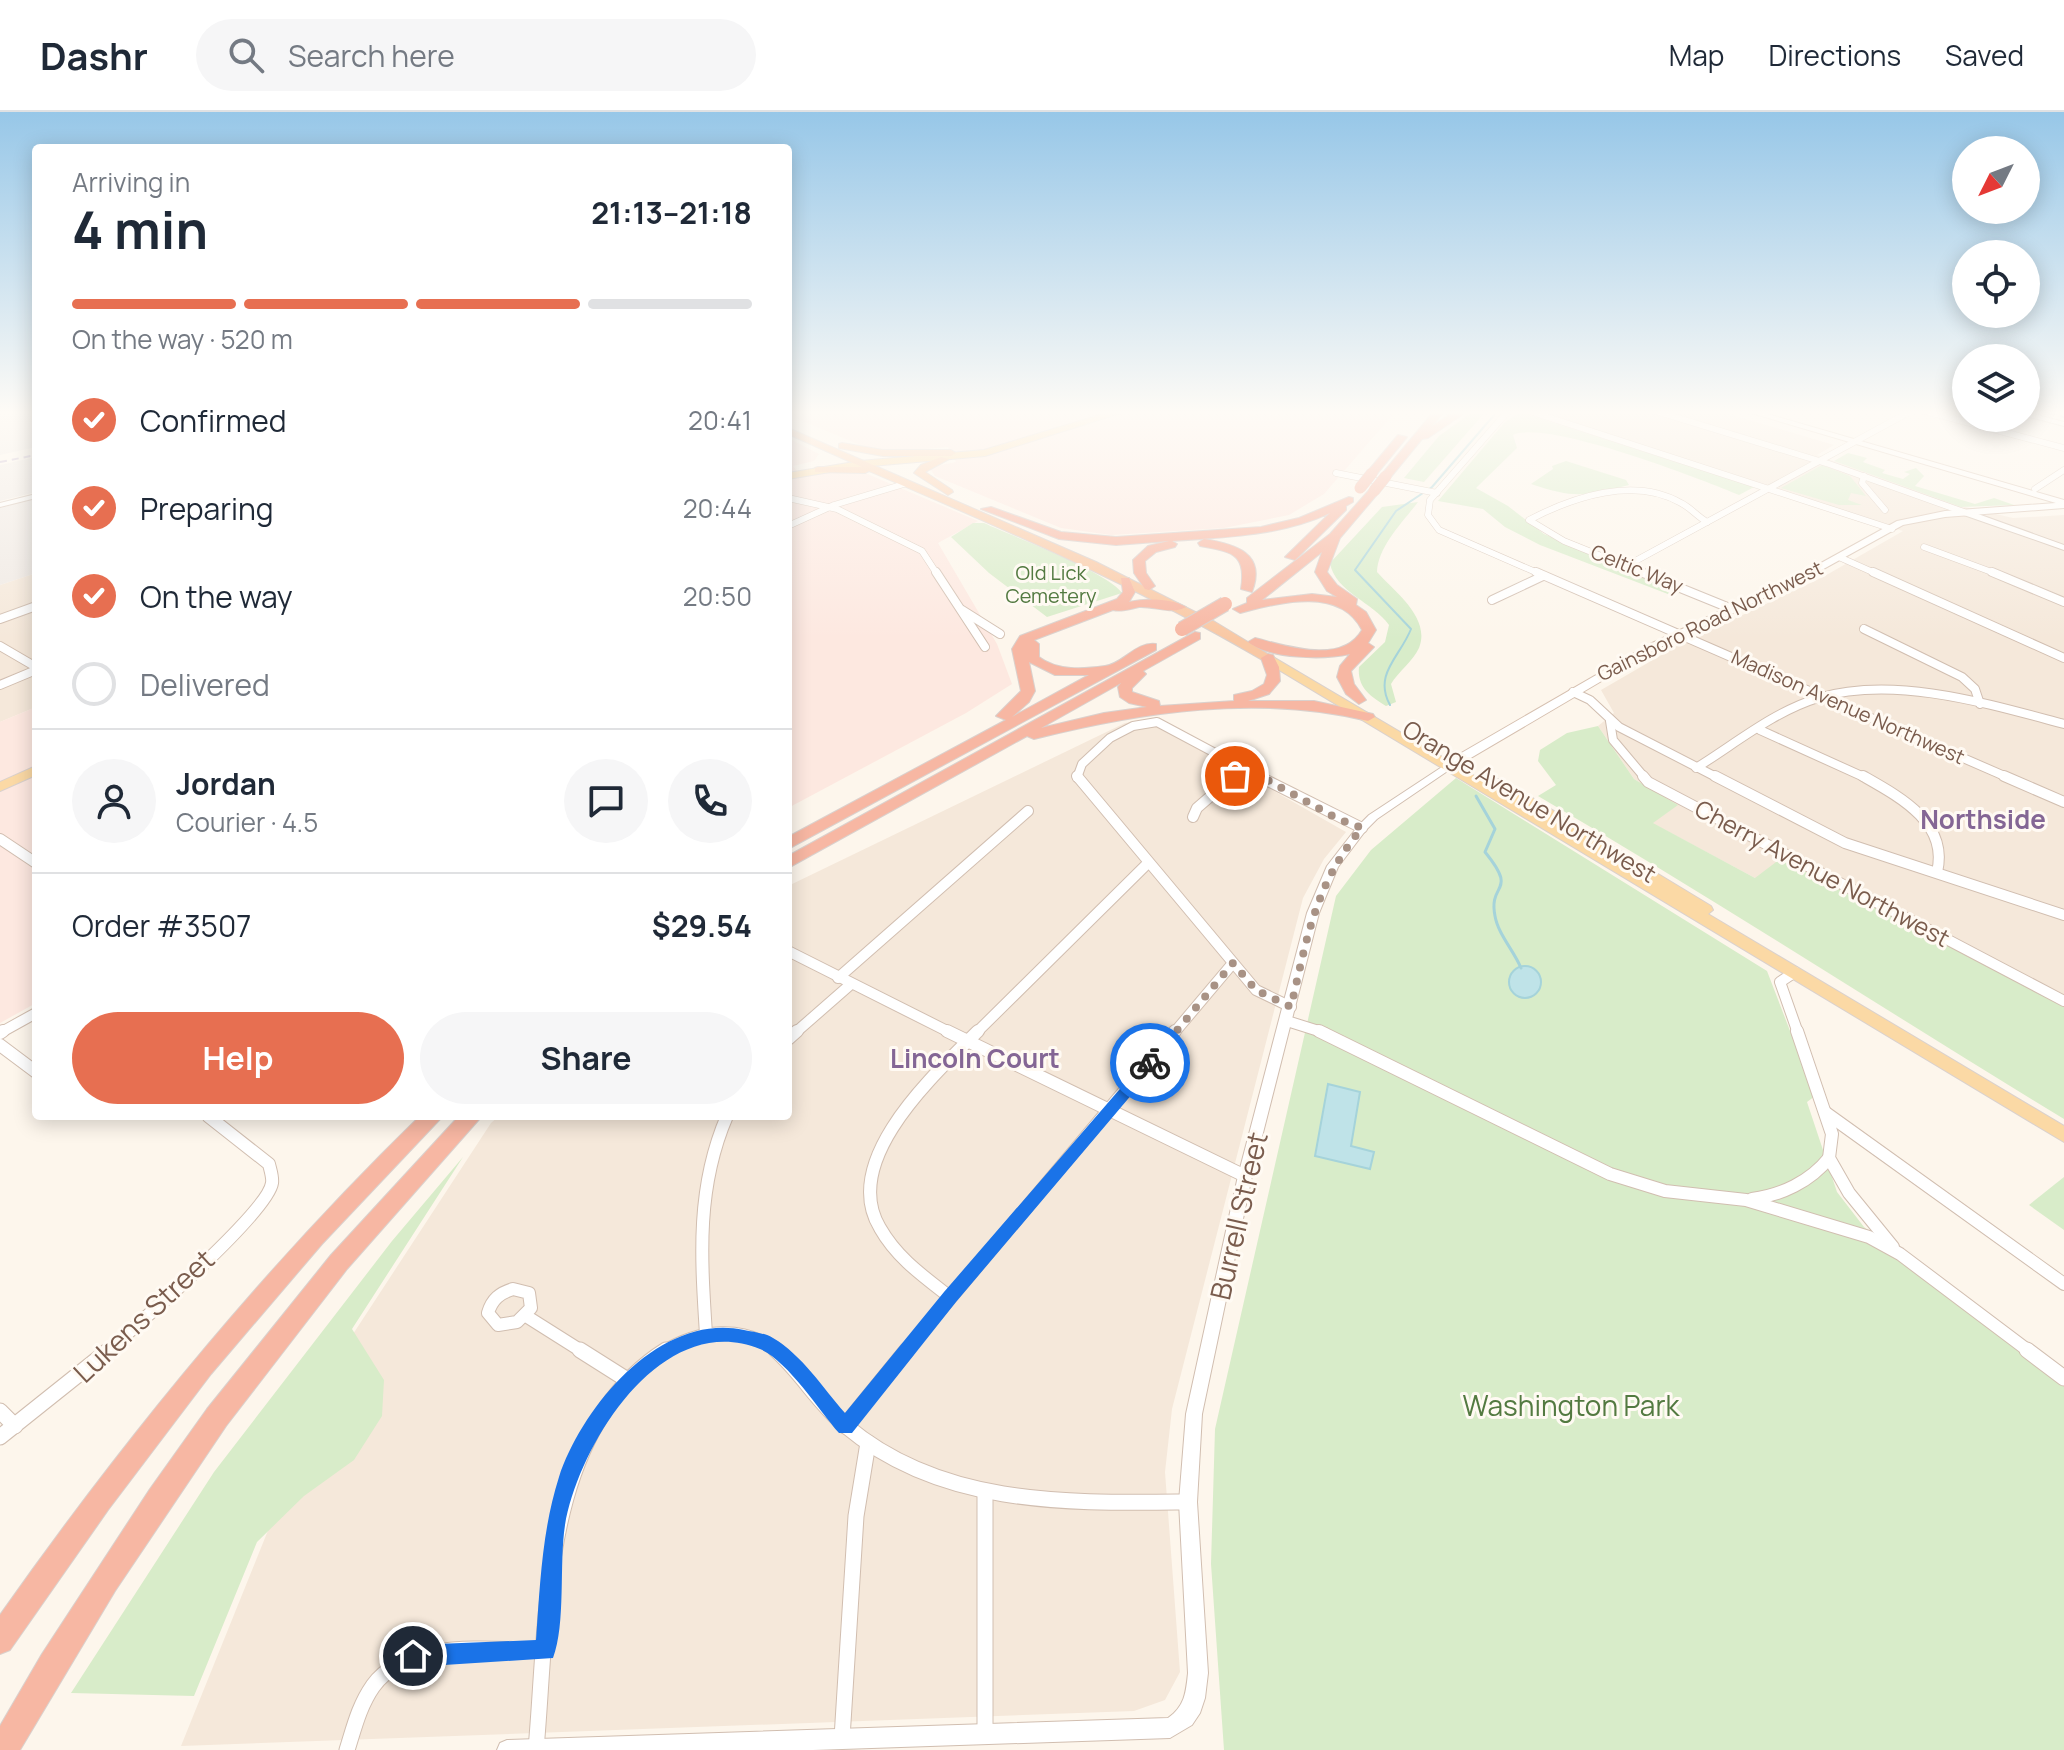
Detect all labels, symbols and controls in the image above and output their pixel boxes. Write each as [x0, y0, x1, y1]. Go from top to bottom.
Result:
search box [196, 19, 756, 91]
text: Dashr [40, 29, 148, 81]
icon: search [224, 33, 268, 77]
text: Search here [288, 35, 455, 76]
text: Map [1669, 36, 1724, 74]
text: Directions [1768, 36, 1901, 74]
text: Saved [1945, 36, 2024, 74]
north arrow [1952, 136, 2040, 224]
map controls [1952, 136, 2040, 432]
text: Arriving in [72, 164, 190, 200]
text: 21:13–21:18 [591, 192, 752, 233]
text: 4 min [72, 194, 208, 265]
button: locate [1952, 240, 2040, 328]
text: On the way · 520 m [72, 321, 293, 357]
button: layers [1952, 344, 2040, 432]
icon: check [72, 398, 116, 442]
text: Confirmed [140, 400, 287, 441]
text: 20:41 [688, 402, 752, 438]
icon: check [72, 486, 116, 530]
text: Preparing [140, 488, 274, 529]
text: 20:44 [683, 490, 752, 526]
street label: Celtic Way [1587, 538, 1688, 599]
street label: Gainsboro Road Northwest [1592, 554, 1827, 687]
park label: Old Lick Cemetery [1005, 559, 1097, 609]
icon: check [72, 574, 116, 618]
text: On the way [140, 576, 293, 617]
text: 20:50 [683, 578, 752, 614]
street label: Madison Avenue Northwest [1727, 643, 1969, 770]
text: Delivered [140, 664, 270, 705]
street label: Orange Avenue Northwest [1397, 712, 1663, 890]
pin [1201, 742, 1269, 810]
icon: bag [1213, 754, 1257, 798]
button: person [72, 759, 156, 843]
button: chat [564, 759, 648, 843]
button: phone [668, 759, 752, 843]
text: Jordan [176, 763, 276, 804]
street label: Cherry Avenue Northwest [1689, 791, 1956, 954]
district label: Northside [1920, 801, 2046, 837]
text: Courier · 4.5 [176, 804, 318, 840]
text: Order #3507 [72, 905, 251, 946]
text: $29.54 [652, 905, 752, 946]
button: Help [72, 1012, 404, 1104]
button: Share [420, 1012, 752, 1104]
courier [1110, 1023, 1190, 1103]
district label: Lincoln Court [890, 1040, 1060, 1076]
icon: bike [1128, 1041, 1172, 1085]
street label: Burrell Street [1200, 1128, 1276, 1303]
street label: Lukens Street [65, 1240, 222, 1390]
park label: Washington Park [1463, 1386, 1681, 1424]
pin [379, 1622, 447, 1690]
icon: home [391, 1634, 435, 1678]

